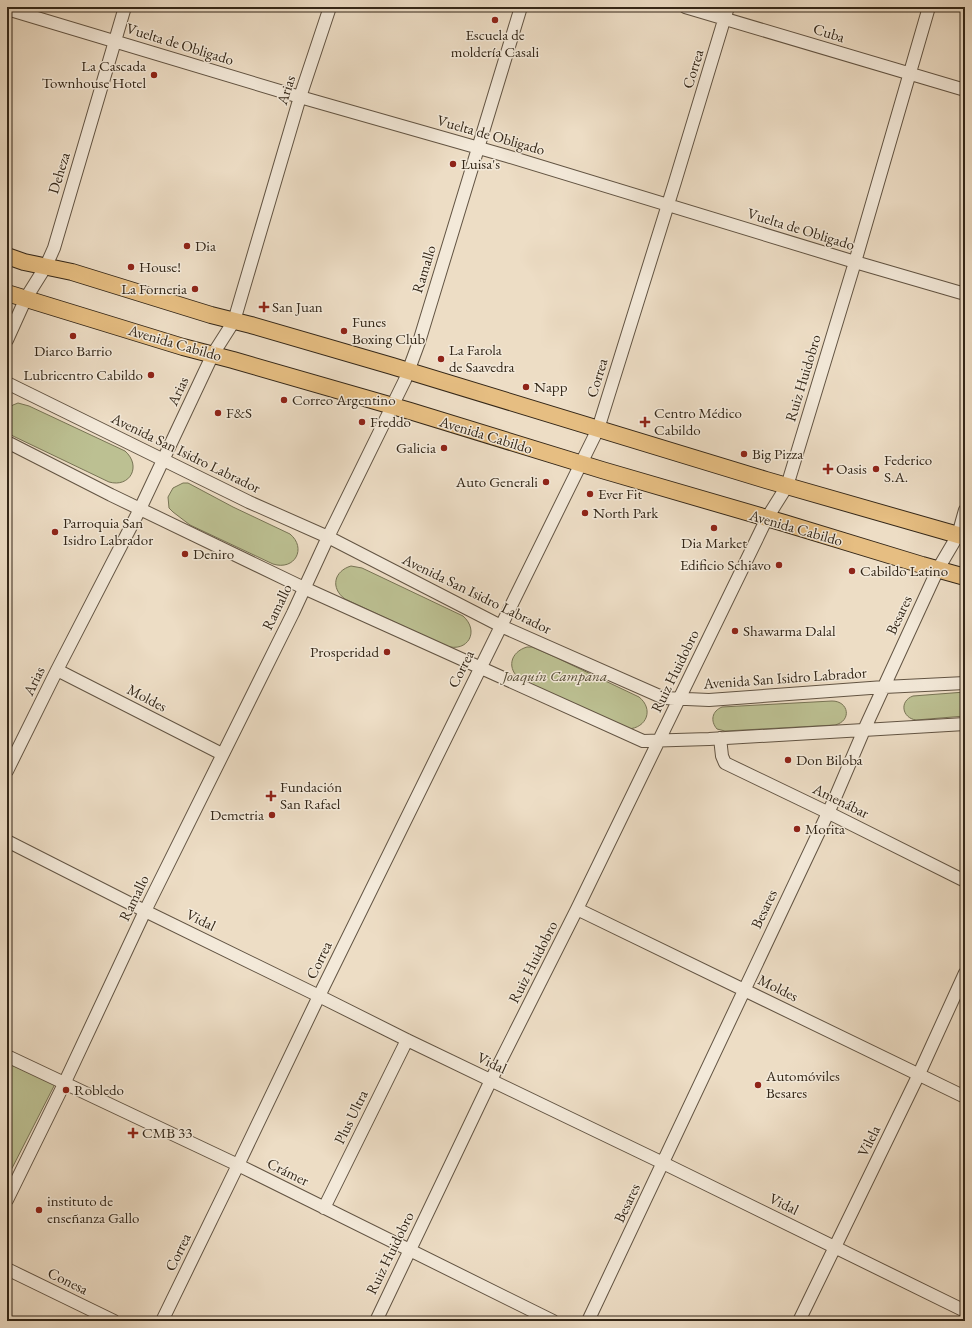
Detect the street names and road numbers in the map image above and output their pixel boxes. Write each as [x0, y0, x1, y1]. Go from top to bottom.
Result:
street label: Vuelta de Obligado [124, 18, 236, 69]
street label: Cuba [811, 19, 847, 46]
street label: Correa [678, 47, 707, 91]
street label: Arias [272, 73, 299, 108]
street label: Vuelta de Obligado [435, 110, 547, 159]
street label: Deheza [43, 150, 74, 196]
street label: Vuelta de Obligado [745, 203, 857, 254]
street label: Ramallo [407, 243, 440, 295]
street label: Avenida Cabildo [125, 320, 224, 365]
street label: Ruiz Huidobro [780, 332, 825, 424]
street label: Correa [582, 356, 611, 400]
street label: Arias [162, 373, 193, 409]
street label: Avenida San Isidro Labrador [108, 408, 264, 497]
street label: Avenida Cabildo [436, 411, 535, 458]
street label: Avenida Cabildo [746, 505, 845, 550]
street label: Avenida San Isidro Labrador [399, 549, 555, 638]
street label: Ramallo [257, 581, 296, 633]
street label: Besares [881, 592, 916, 637]
street label: Ruiz Huidobro [646, 626, 703, 715]
street label: Correa [443, 647, 478, 691]
street label: Avenida San Isidro Labrador [702, 662, 867, 693]
street label: Arias [18, 663, 49, 699]
street label: Moldes [124, 679, 171, 716]
street label: Amenábar [809, 778, 872, 822]
street label: Ramallo [114, 872, 153, 924]
street label: Besares [746, 886, 781, 931]
street label: Vidal [183, 904, 220, 935]
street label: Ruiz Huidobro [504, 917, 561, 1006]
street label: Correa [301, 938, 336, 982]
street label: Moldes [755, 970, 802, 1005]
street label: Vidal [474, 1047, 510, 1078]
street label: Plus Ultra [329, 1087, 372, 1147]
street label: Vilela [853, 1122, 884, 1160]
street label: Crámer [264, 1153, 312, 1190]
street label: Besares [609, 1180, 644, 1225]
street label: Vidal [766, 1188, 803, 1219]
street label: Ruiz Huidobro [361, 1208, 418, 1297]
street label: Correa [160, 1230, 195, 1274]
street label: Conesa [45, 1263, 92, 1298]

